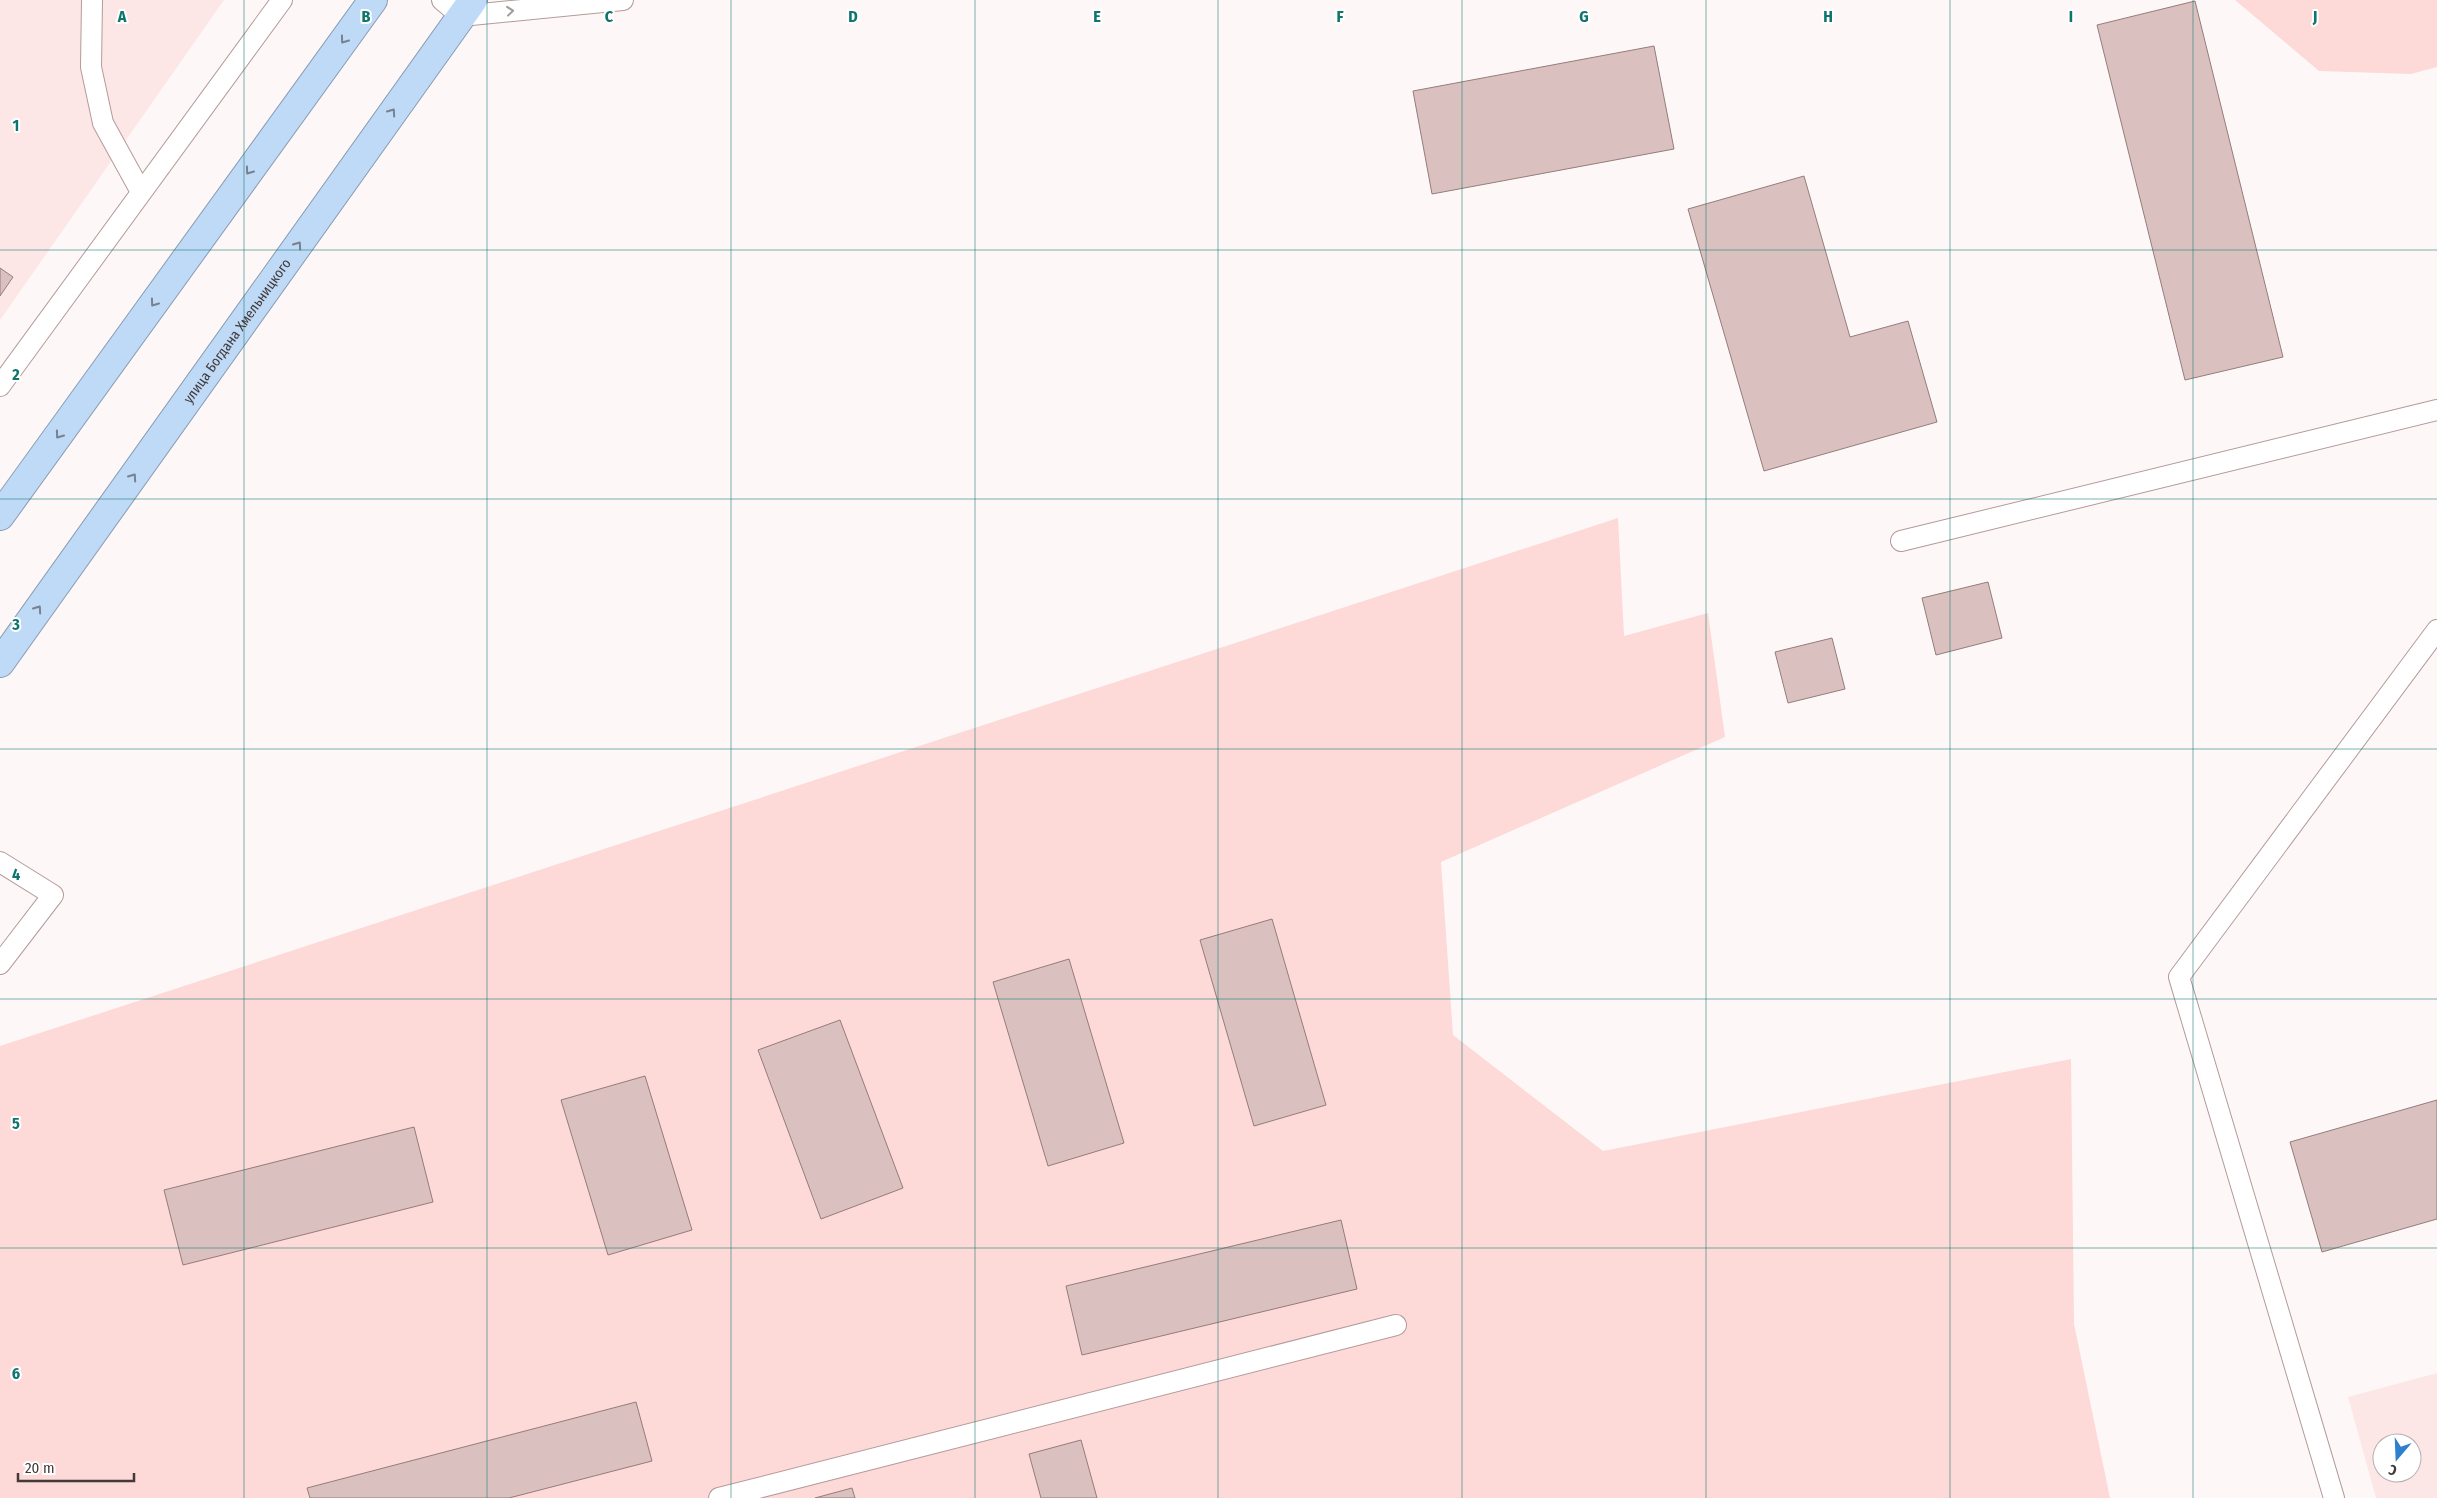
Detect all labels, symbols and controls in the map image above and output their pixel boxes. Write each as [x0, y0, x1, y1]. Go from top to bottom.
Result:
one-way arrow [506, 6, 514, 17]
text: A [117, 7, 127, 26]
text: B [362, 7, 371, 26]
text: C [605, 7, 614, 26]
text: D [848, 7, 858, 26]
text: E [1093, 7, 1101, 26]
text: F [1336, 7, 1344, 26]
text: G [1579, 7, 1589, 26]
text: H [1823, 7, 1833, 26]
text: I [2069, 7, 2073, 26]
text: J [2312, 7, 2317, 26]
one-way arrow [341, 34, 350, 43]
one-way arrow [386, 109, 395, 118]
text: 1 [13, 116, 19, 135]
one-way arrow [246, 165, 255, 175]
one-way arrow [292, 241, 301, 251]
street label: улица Богдана Хмельницкого [180, 255, 294, 407]
one-way arrow [151, 297, 160, 307]
text: 2 [11, 365, 20, 384]
one-way arrow [56, 429, 64, 438]
one-way arrow [127, 473, 136, 483]
one-way arrow [32, 605, 41, 615]
text: 3 [11, 615, 20, 634]
text: 4 [12, 865, 20, 884]
text: 5 [12, 1114, 20, 1133]
text: 6 [12, 1364, 20, 1383]
north arrow [2372, 1433, 2422, 1483]
scale bar [18, 1450, 134, 1482]
text: 20 m [25, 1459, 55, 1477]
text: С [2386, 1460, 2399, 1479]

